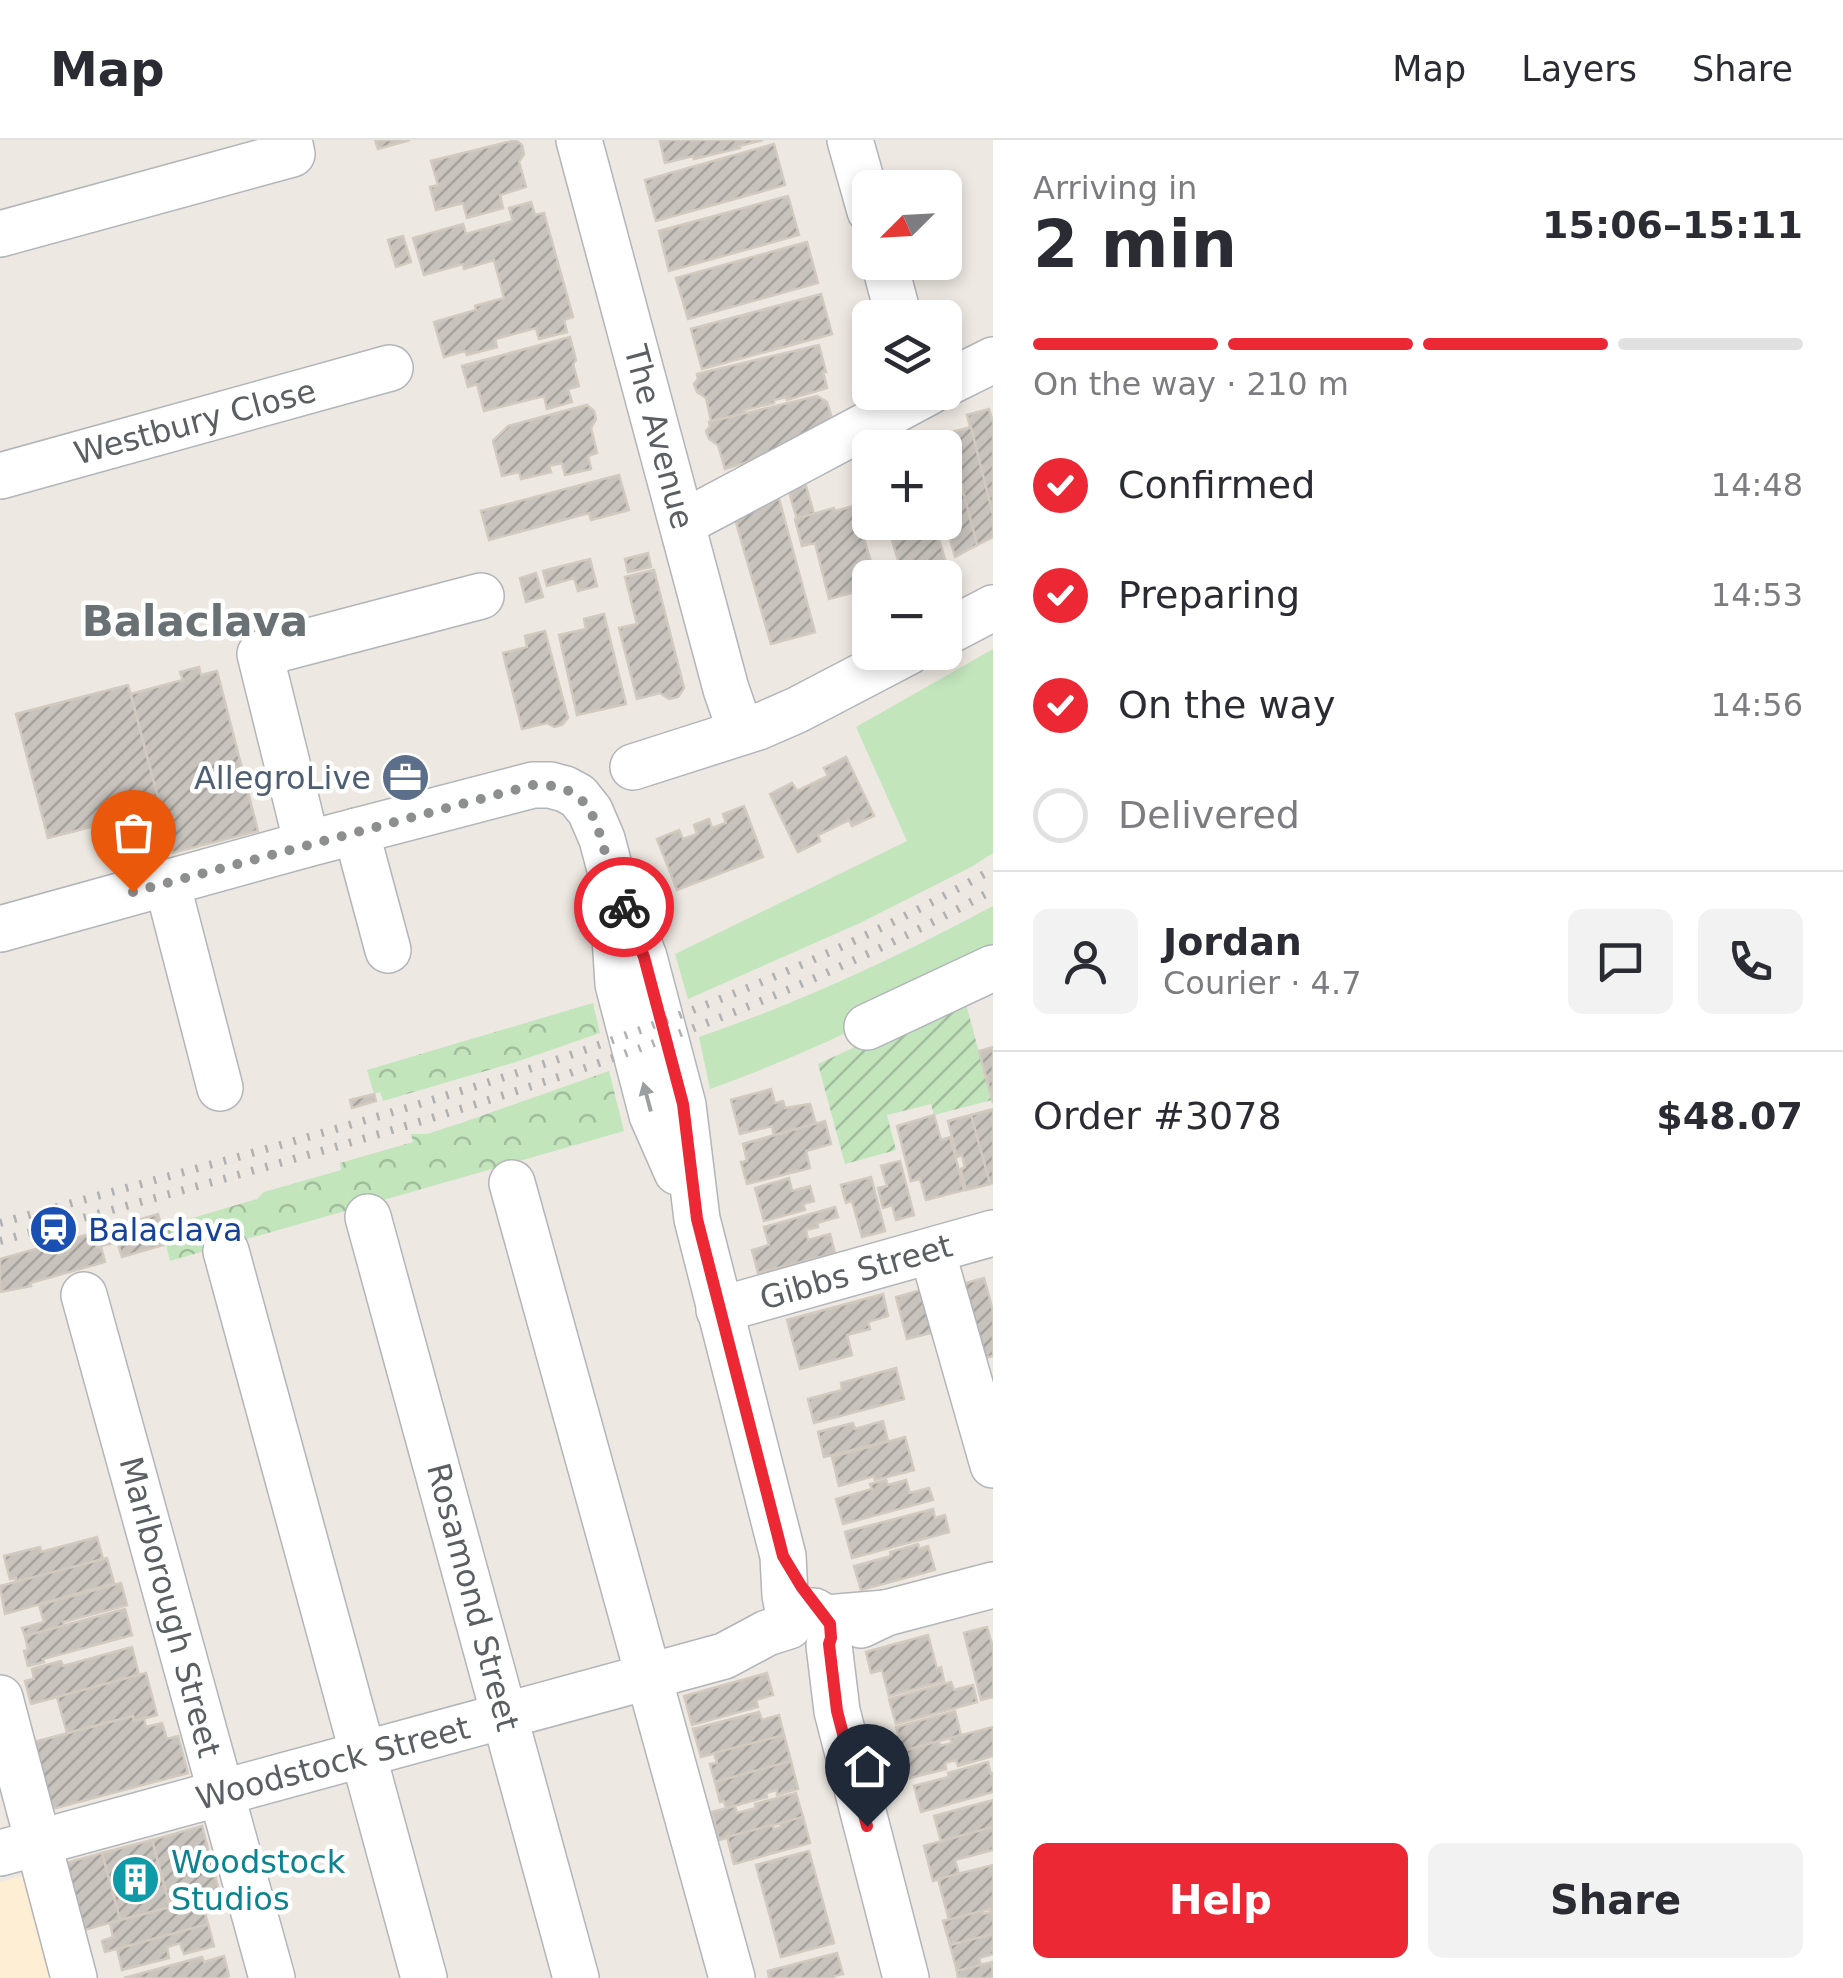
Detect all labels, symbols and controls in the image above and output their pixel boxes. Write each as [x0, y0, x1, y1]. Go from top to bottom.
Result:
text: Map [50, 41, 165, 97]
text: Map [1392, 49, 1466, 89]
text: Layers [1521, 49, 1637, 89]
text: Share [1692, 49, 1793, 89]
text: Arriving in [1033, 169, 1197, 207]
north arrow [852, 170, 962, 280]
map controls [852, 170, 962, 670]
text: 15:06–15:11 [1542, 203, 1803, 247]
text: 2 min [1033, 207, 1237, 282]
button: layers [852, 300, 962, 410]
street label: The Avenue [616, 340, 702, 533]
text: On the way · 210 m [1033, 365, 1349, 403]
street label: Westbury Close [70, 371, 320, 473]
button: + [852, 430, 962, 540]
icon: check [1033, 458, 1088, 513]
text: Confirmed [1118, 463, 1315, 507]
text: 14:48 [1711, 466, 1803, 504]
button: − [852, 560, 962, 670]
icon: check [1033, 568, 1088, 623]
text: Preparing [1118, 573, 1300, 617]
text: 14:53 [1711, 576, 1803, 614]
district label: Balaclava [82, 597, 308, 646]
icon: check [1033, 678, 1088, 733]
text: On the way [1118, 683, 1335, 727]
text: 14:56 [1711, 686, 1803, 724]
office icon: AllegroLive [380, 752, 432, 804]
place label: AllegroLive [194, 759, 371, 797]
pin [91, 790, 176, 893]
text: Delivered [1118, 793, 1300, 837]
icon: bag [106, 805, 161, 860]
courier [574, 857, 674, 957]
icon: bike [597, 880, 652, 935]
button: person [1033, 909, 1138, 1014]
button: chat [1568, 909, 1673, 1014]
button: phone [1698, 909, 1803, 1014]
text: Jordan [1163, 920, 1302, 964]
text: Courier · 4.7 [1163, 964, 1362, 1002]
one-way arrow [639, 1081, 655, 1112]
text: Order #3078 [1033, 1094, 1282, 1138]
text: $48.07 [1656, 1094, 1803, 1138]
station icon: Balaclava [27, 1204, 79, 1256]
place label: Balaclava [88, 1211, 243, 1249]
street label: Gibbs Street [755, 1226, 957, 1318]
street label: Marlborough Street [112, 1453, 228, 1761]
street label: Rosamond Street [419, 1459, 527, 1735]
street label: Woodstock Street [192, 1708, 474, 1818]
pin [825, 1724, 910, 1827]
icon: home [840, 1739, 895, 1794]
place label: Woodstock Studios [171, 1843, 346, 1918]
button: Help [1033, 1843, 1408, 1958]
button: Share [1428, 1843, 1803, 1958]
building icon: Woodstock Studios [110, 1854, 162, 1906]

